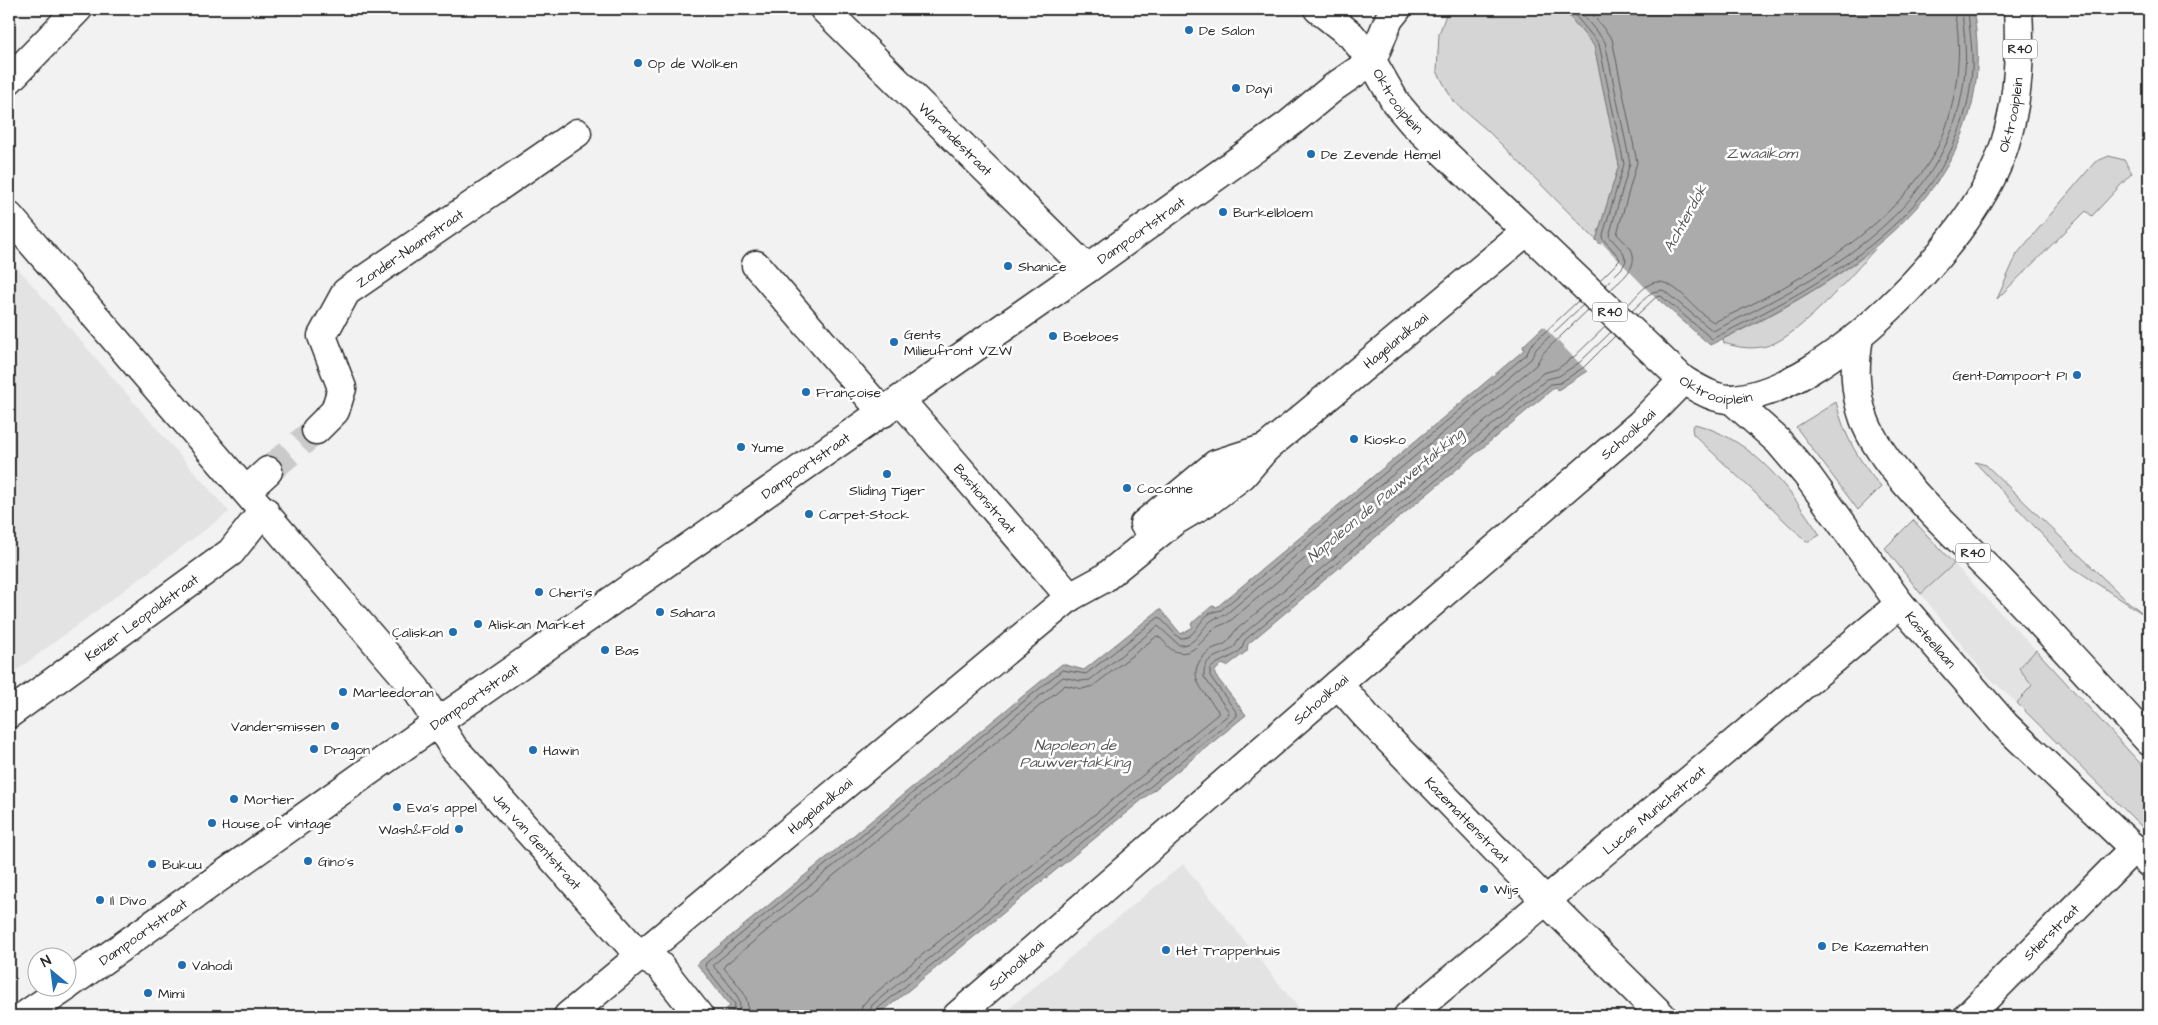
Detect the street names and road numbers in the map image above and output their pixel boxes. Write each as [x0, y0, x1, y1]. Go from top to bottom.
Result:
road number: R40 [2002, 40, 2038, 59]
street label: Oktrooiplein [1367, 65, 1427, 139]
street label: Oktrooiplein [1994, 77, 2029, 155]
street label: Warandestraat [913, 98, 997, 181]
street label: Dampoortstraat [1093, 192, 1190, 270]
street label: Zonder-Naamstraat [352, 205, 468, 293]
road number: R40 [1592, 302, 1628, 322]
street label: Hagelandkaai [1359, 308, 1433, 374]
street label: Oktrooiplein [1675, 371, 1754, 410]
street label: Schoolkaai [1596, 405, 1660, 465]
street label: Dampoortstraat [757, 428, 855, 504]
street label: Bastionstraat [948, 460, 1021, 539]
road number: R40 [1956, 544, 1990, 562]
street label: Keizer Leopoldstraat [81, 570, 203, 666]
street label: Kasteellaan [1900, 608, 1960, 673]
street label: Dampoortstraat [426, 659, 524, 736]
street label: Schoolkaai [1289, 670, 1353, 730]
street label: Lucas Munichstraat [1599, 761, 1711, 860]
street label: Kazemattenstraat [1420, 773, 1514, 869]
street label: Hagelandkaai [784, 774, 857, 840]
street label: Jan van Gentstraat [487, 789, 586, 895]
street label: Dampoortstraat [95, 894, 192, 971]
street label: Stierstraat [2019, 900, 2084, 966]
street label: Schoolkaai [984, 936, 1049, 995]

